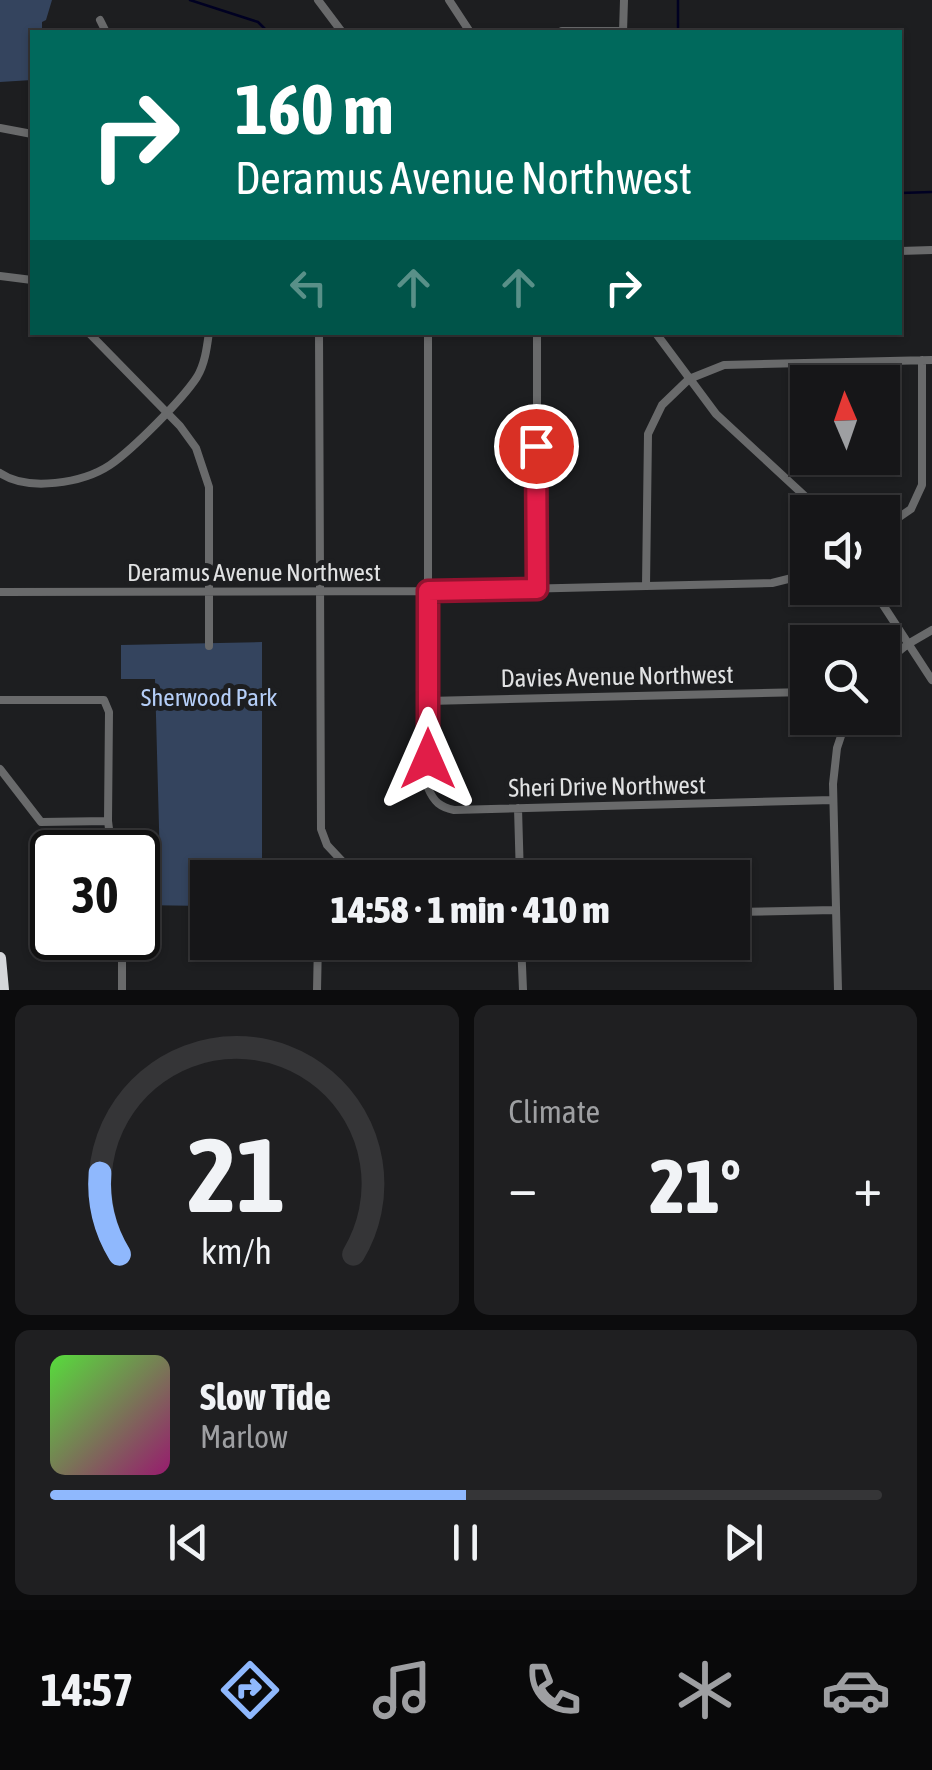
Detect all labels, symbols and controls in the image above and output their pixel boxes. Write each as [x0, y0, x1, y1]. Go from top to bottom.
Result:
text: 160 m [235, 69, 394, 149]
icon: right [70, 70, 200, 200]
text: Deramus Avenue Northwest [235, 152, 692, 204]
icon: left [281, 260, 336, 315]
icon: ahead [386, 260, 441, 315]
icon: ahead [491, 260, 546, 315]
icon: right [596, 260, 651, 315]
north arrow [790, 365, 900, 475]
map controls [790, 365, 900, 735]
pin [494, 404, 579, 489]
icon: arrive [509, 419, 564, 474]
button: sound [790, 495, 900, 605]
street label: Deramus Avenue Northwest [127, 558, 381, 586]
button: search [790, 625, 900, 735]
street label: Davies Avenue Northwest [500, 660, 734, 692]
park label: Sherwood Park [141, 683, 277, 711]
position arrow [376, 707, 480, 811]
street label: Sheri Drive Northwest [508, 770, 706, 802]
speed limit sign: 30 [30, 830, 160, 960]
text: 14:58 · 1 min · 410 m [330, 888, 610, 931]
text: Climate [509, 1093, 600, 1130]
text: 21 [188, 1115, 286, 1234]
text: 21° [650, 1143, 741, 1229]
text: − [509, 1155, 537, 1218]
text: + [853, 1155, 882, 1218]
text: km/h [201, 1231, 272, 1272]
text: Slow Tide [200, 1375, 331, 1418]
text: Marlow [200, 1418, 288, 1455]
icon: previous [161, 1515, 216, 1570]
icon: pause [438, 1515, 493, 1570]
icon: next [716, 1515, 771, 1570]
icon: directions [215, 1655, 285, 1725]
icon: music [367, 1655, 437, 1725]
icon: phone [518, 1655, 588, 1725]
icon: climate [670, 1655, 740, 1725]
icon: car [821, 1655, 891, 1725]
text: 14:57 [41, 1664, 133, 1716]

